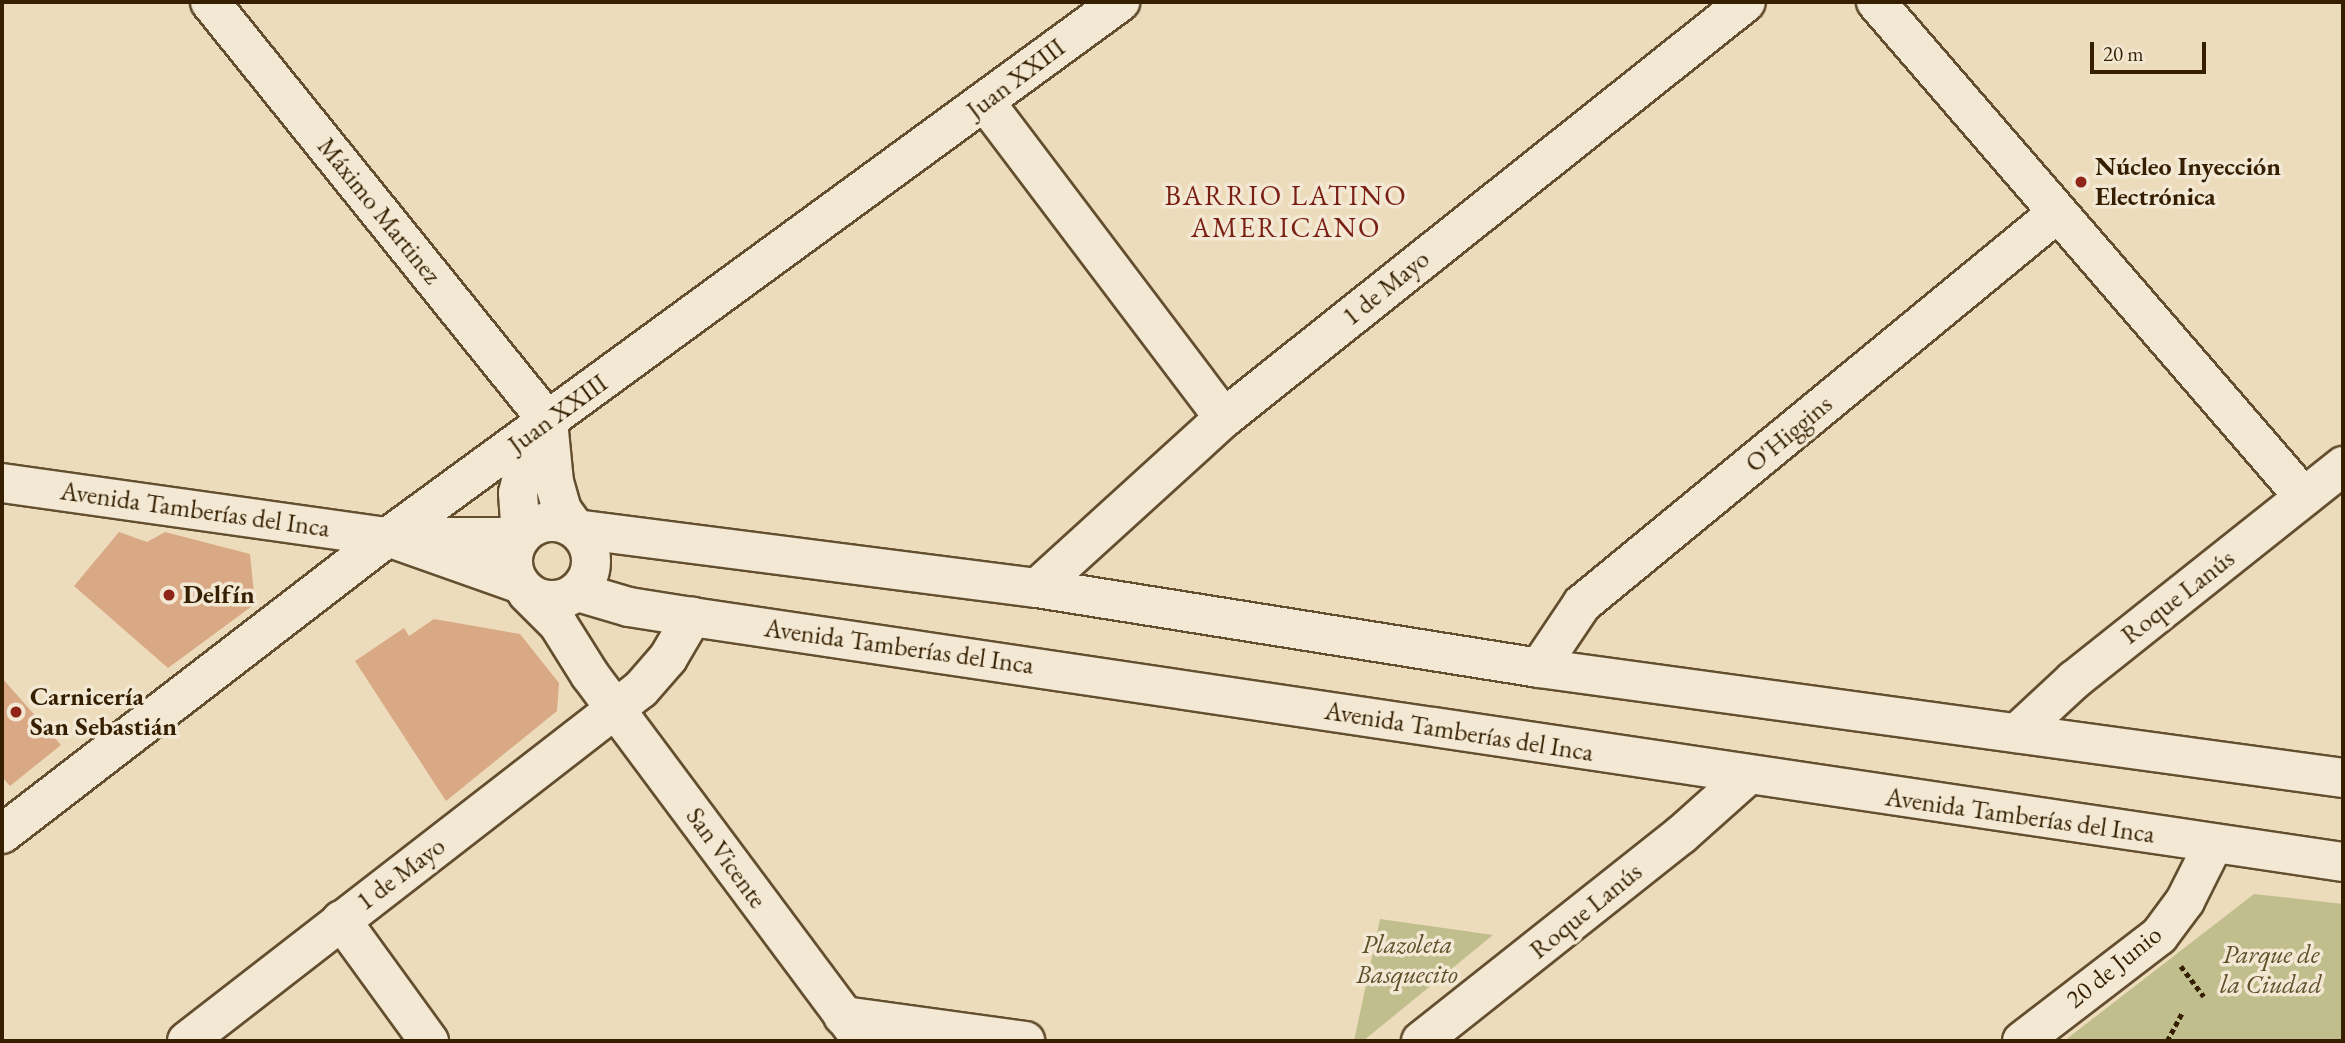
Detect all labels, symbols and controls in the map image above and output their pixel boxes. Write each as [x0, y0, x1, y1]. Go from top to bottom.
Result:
scale bar [2093, 28, 2208, 72]
street label: Juan XXIII [961, 32, 1071, 126]
text: 20 m [2103, 40, 2144, 67]
street label: Máximo Martinez [310, 132, 448, 290]
place label: Núcleo Inyección Electrónica [2095, 151, 2281, 212]
marker: Núcleo Inyección Electrónica [2073, 174, 2089, 190]
district label: BARRIO LATINO AMERICANO [1166, 178, 1406, 244]
street label: 1 de Mayo [1336, 244, 1436, 332]
street label: Juan XXIII [502, 368, 614, 460]
street label: O'Higgins [1739, 389, 1839, 479]
street label: Avenida Tamberías del Inca [58, 476, 332, 544]
street label: Roque Lanús [2115, 543, 2241, 651]
place label: Delfín [183, 579, 255, 611]
marker: Delfín [161, 587, 177, 603]
street label: Avenida Tamberías del Inca [762, 613, 1036, 681]
place label: Carnicería San Sebastián [30, 681, 177, 742]
street label: Avenida Tamberías del Inca [1322, 695, 1596, 769]
marker: Carnicería San Sebastián [8, 704, 24, 720]
street label: Avenida Tamberías del Inca [1883, 782, 2157, 850]
street label: San Vicente [679, 802, 773, 914]
street label: 1 de Mayo [351, 831, 451, 917]
street label: Roque Lanús [1524, 856, 1648, 966]
street label: 20 de Junio [2060, 919, 2168, 1015]
park label: Plazoleta Basquecito [1356, 929, 1458, 990]
park label: Parque de la Ciudad [2220, 939, 2322, 1000]

